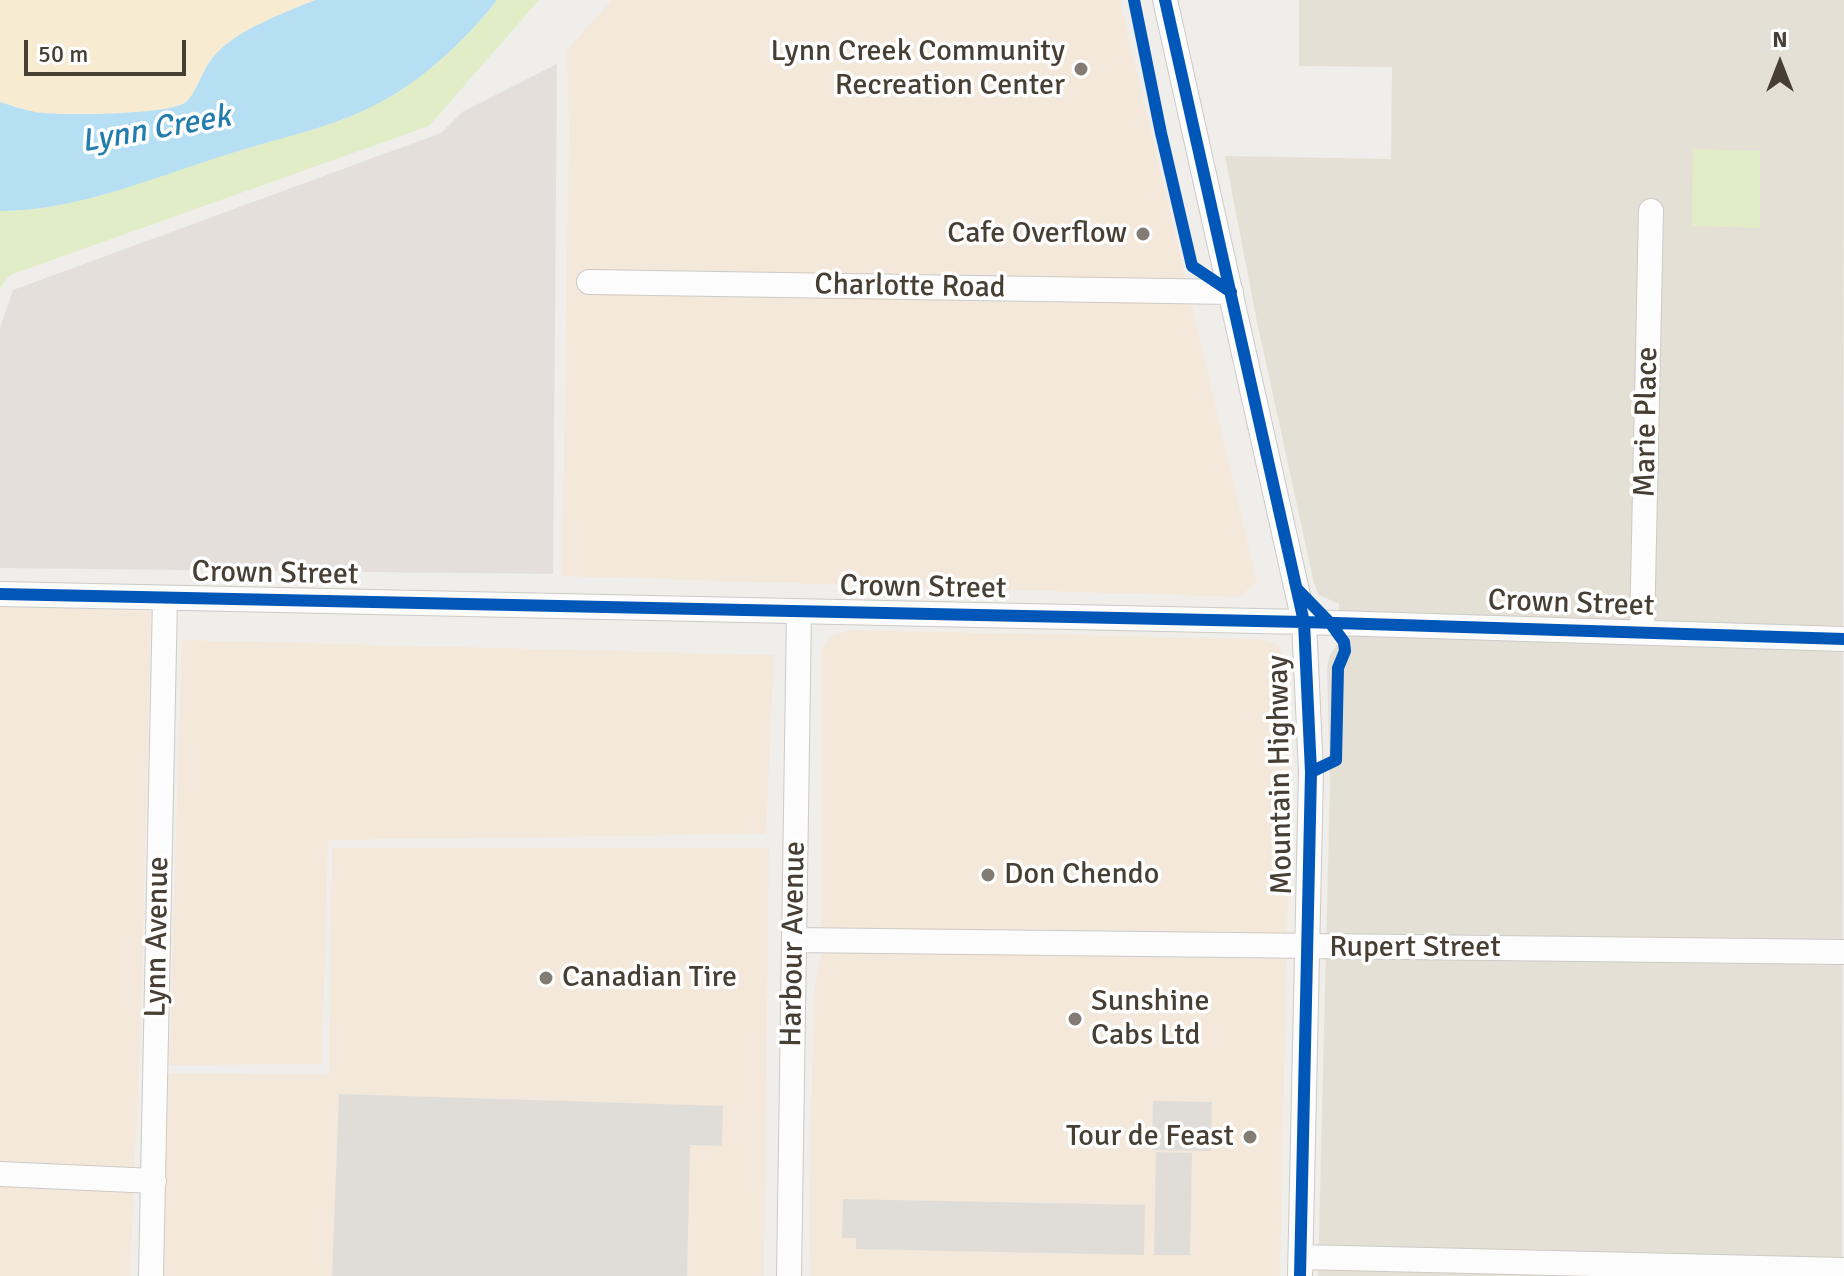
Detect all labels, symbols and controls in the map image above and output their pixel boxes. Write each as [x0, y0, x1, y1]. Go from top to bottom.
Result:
scale bar [28, 24, 190, 74]
north arrow [1740, 24, 1820, 104]
text: N [1772, 26, 1788, 53]
place label: Lynn Creek Community Recreation Center [770, 34, 1065, 104]
text: 50 m [38, 39, 88, 69]
marker: Lynn Creek Community Recreation Center [1072, 60, 1090, 78]
water label: Lynn Creek [78, 98, 234, 162]
place label: Cafe Overflow [947, 216, 1127, 252]
marker: Cafe Overflow [1134, 225, 1152, 243]
street label: Charlotte Road [814, 267, 1006, 307]
street label: Marie Place [1628, 346, 1666, 498]
street label: Crown Street [191, 555, 359, 593]
street label: Crown Street [839, 569, 1007, 607]
street label: Crown Street [1487, 583, 1655, 625]
street label: Mountain Highway [1261, 655, 1301, 895]
street label: Harbour Avenue [774, 841, 814, 1047]
street label: Lynn Avenue [139, 856, 177, 1018]
place label: Don Chendo [1004, 857, 1159, 893]
marker: Don Chendo [979, 866, 997, 884]
street label: Rupert Street [1329, 930, 1501, 966]
place label: Canadian Tire [562, 960, 737, 996]
marker: Canadian Tire [537, 969, 555, 987]
place label: Sunshine Cabs Ltd [1091, 984, 1209, 1054]
marker: Sunshine Cabs Ltd [1066, 1010, 1084, 1028]
place label: Tour de Feast [1066, 1119, 1234, 1155]
marker: Tour de Feast [1241, 1128, 1259, 1146]

